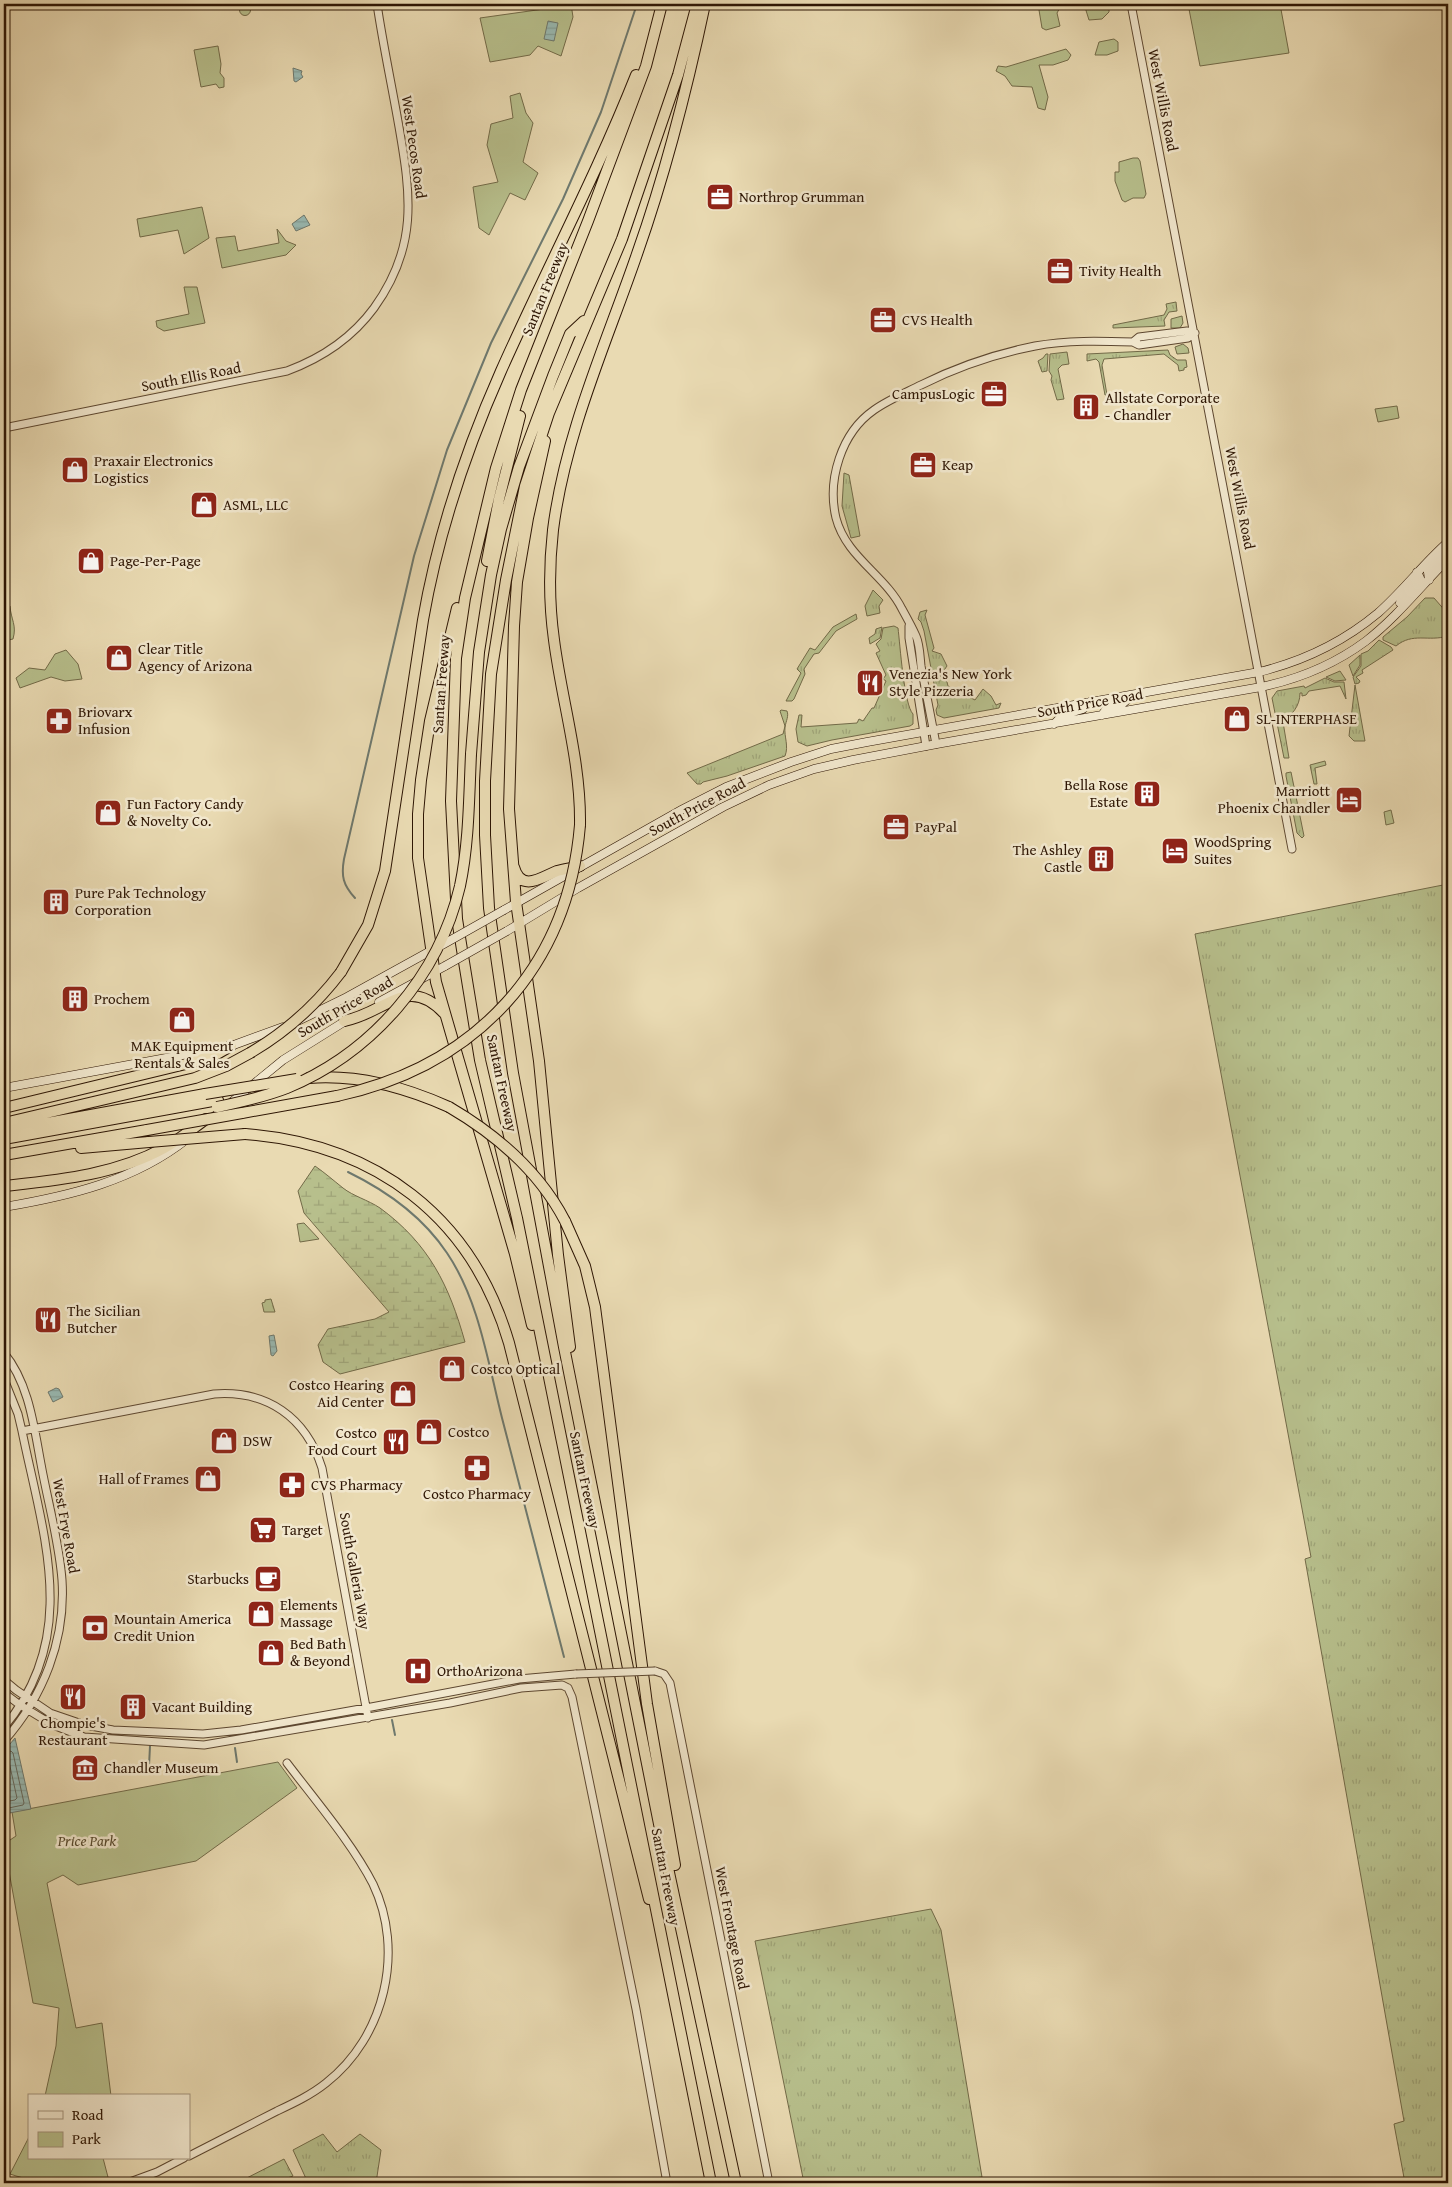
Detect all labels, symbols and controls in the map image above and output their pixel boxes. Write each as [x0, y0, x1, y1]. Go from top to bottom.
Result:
street label: West Willis Road [1143, 47, 1184, 153]
street label: West Pecos Road [397, 94, 432, 200]
office icon: Northrop Grumman [705, 182, 735, 212]
place label: Northrop Grumman [739, 186, 865, 207]
street label: Santan Freeway [516, 238, 573, 339]
office icon: Tivity Health [1045, 256, 1075, 286]
place label: Tivity Health [1079, 260, 1162, 281]
office icon: CVS Health [868, 305, 898, 335]
place label: CVS Health [902, 309, 973, 330]
street label: South Ellis Road [139, 357, 242, 396]
office icon: CampusLogic [979, 379, 1009, 409]
place label: CampusLogic [892, 383, 975, 404]
place label: Allstate Corporate - Chandler [1105, 387, 1220, 425]
building icon: Allstate Corporate - Chandler [1071, 392, 1101, 422]
street label: West Willis Road [1220, 445, 1261, 551]
place label: Praxair Electronics Logistics [94, 450, 213, 488]
office icon: Keap [908, 450, 938, 480]
place label: Keap [942, 454, 973, 475]
shop icon: Praxair Electronics Logistics [60, 455, 90, 485]
shop icon: ASML, LLC [189, 490, 219, 520]
place label: ASML, LLC [223, 494, 289, 515]
shop icon: Page-Per-Page [76, 546, 106, 576]
place label: Page-Per-Page [110, 550, 201, 571]
street label: Santan Freeway [427, 633, 454, 734]
place label: Clear Title Agency of Arizona [138, 638, 252, 676]
shop icon: Clear Title Agency of Arizona [104, 643, 134, 673]
place label: Venezia's New York Style Pizzeria [889, 663, 1012, 701]
restaurant icon: Venezia's New York Style Pizzeria [855, 668, 885, 698]
street label: South Price Road [1035, 683, 1144, 722]
place label: Briovarx Infusion [78, 701, 133, 739]
shop icon: SL-INTERPHASE [1222, 704, 1252, 734]
pharmacy icon: Briovarx Infusion [44, 706, 74, 736]
place label: SL-INTERPHASE [1256, 708, 1357, 729]
street label: South Price Road [645, 772, 749, 841]
place label: Bella Rose Estate [1064, 774, 1128, 812]
building icon: Bella Rose Estate [1132, 779, 1162, 809]
place label: Marriott Phoenix Chandler [1218, 780, 1331, 818]
hotel icon: Marriott Phoenix Chandler [1334, 785, 1364, 815]
place label: Fun Factory Candy & Novelty Co. [127, 793, 244, 831]
shop icon: Fun Factory Candy & Novelty Co. [93, 798, 123, 828]
office icon: PayPal [881, 812, 911, 842]
place label: PayPal [915, 816, 957, 837]
place label: WoodSpring Suites [1194, 831, 1272, 869]
hotel icon: WoodSpring Suites [1160, 836, 1190, 866]
place label: The Ashley Castle [1013, 839, 1083, 877]
building icon: The Ashley Castle [1086, 844, 1116, 874]
place label: Pure Pak Technology Corporation [75, 882, 207, 920]
building icon: Pure Pak Technology Corporation [41, 887, 71, 917]
street label: South Price Road [293, 971, 396, 1042]
building icon: Prochem [60, 984, 90, 1014]
place label: Prochem [94, 988, 151, 1009]
shop icon: MAK Equipment Rentals & Sales [167, 1005, 197, 1035]
street label: Santan Freeway [482, 1032, 523, 1134]
place label: MAK Equipment Rentals & Sales [131, 1035, 234, 1073]
place label: The Sicilian Butcher [67, 1300, 141, 1338]
restaurant icon: The Sicilian Butcher [33, 1305, 63, 1335]
shop icon: Costco Optical [437, 1354, 467, 1384]
place label: Costco Optical [471, 1358, 560, 1379]
place label: Costco Hearing Aid Center [289, 1374, 385, 1412]
shop icon: Costco Hearing Aid Center [388, 1379, 418, 1409]
shop icon: Costco [414, 1417, 444, 1447]
place label: Costco [448, 1421, 490, 1442]
place label: Costco Food Court [308, 1422, 378, 1460]
shop icon: DSW [209, 1426, 239, 1456]
restaurant icon: Costco Food Court [381, 1427, 411, 1457]
street label: Santan Freeway [565, 1429, 606, 1531]
place label: DSW [243, 1430, 272, 1451]
pharmacy icon: Costco Pharmacy [462, 1453, 492, 1483]
shop icon: Hall of Frames [193, 1464, 223, 1494]
place label: Hall of Frames [99, 1468, 189, 1489]
pharmacy icon: CVS Pharmacy [277, 1470, 307, 1500]
place label: CVS Pharmacy [311, 1474, 403, 1495]
street label: West Frye Road [48, 1477, 85, 1575]
place label: Costco Pharmacy [423, 1483, 531, 1504]
street label: South Galleria Way [335, 1510, 376, 1632]
supermarket icon: Target [248, 1515, 278, 1545]
place label: Target [282, 1519, 324, 1540]
cafe icon: Starbucks [253, 1564, 283, 1594]
place label: Starbucks [187, 1568, 249, 1589]
place label: Elements Massage [280, 1594, 338, 1632]
shop icon: Elements Massage [246, 1599, 276, 1629]
place label: Mountain America Credit Union [114, 1608, 231, 1646]
bank icon: Mountain America Credit Union [80, 1613, 110, 1643]
place label: Bed Bath & Beyond [290, 1633, 350, 1671]
shop icon: Bed Bath & Beyond [256, 1638, 286, 1668]
hospital icon: OrthoArizona [403, 1656, 433, 1686]
place label: OrthoArizona [437, 1660, 523, 1681]
restaurant icon: Chompie's Restaurant [58, 1682, 88, 1712]
building icon: Vacant Building [118, 1692, 148, 1722]
place label: Vacant Building [152, 1696, 252, 1717]
place label: Chompie's Restaurant [39, 1712, 108, 1750]
museum icon: Chandler Museum [70, 1753, 100, 1783]
place label: Chandler Museum [104, 1757, 219, 1778]
street label: Santan Freeway [647, 1826, 686, 1928]
park label: Price Park [57, 1830, 116, 1851]
street label: West Frontage Road [710, 1865, 755, 1991]
legend [28, 2094, 190, 2160]
text: Road [72, 2104, 103, 2125]
text: Park [72, 2128, 101, 2149]

